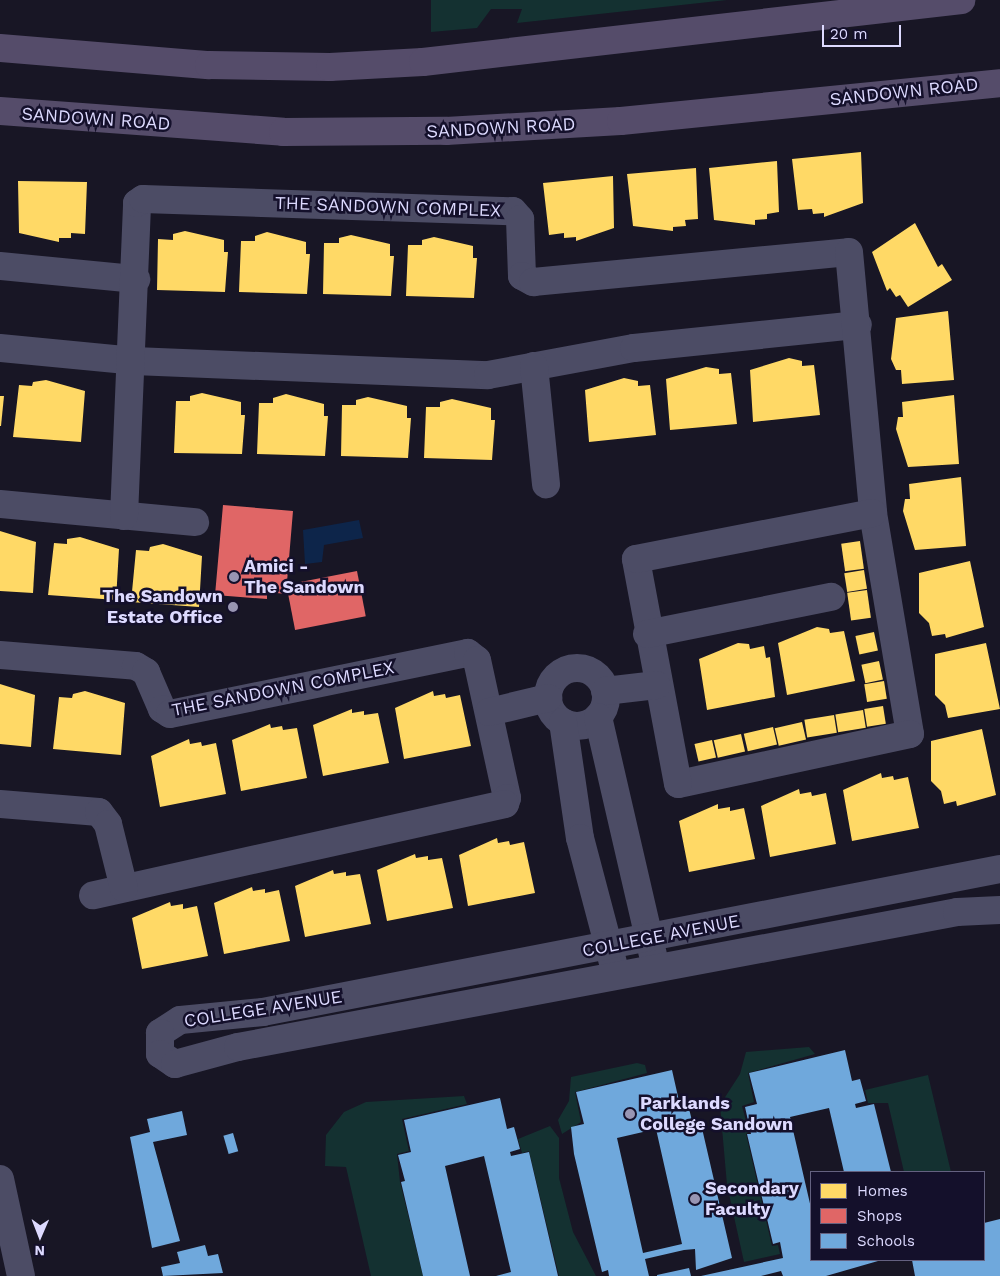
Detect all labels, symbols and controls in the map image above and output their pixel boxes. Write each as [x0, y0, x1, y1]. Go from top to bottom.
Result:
scale bar [825, 15, 904, 47]
text: 20 m [830, 25, 868, 43]
street label: SANDOWN ROAD [829, 73, 979, 111]
street label: SANDOWN ROAD [21, 103, 171, 135]
street label: SANDOWN ROAD [426, 113, 576, 143]
street label: THE SANDOWN COMPLEX [275, 192, 501, 222]
place label: Amici - The Sandown [244, 556, 365, 598]
marker: Amici - The Sandown [228, 571, 240, 583]
place label: The Sandown Estate Office [102, 586, 223, 628]
marker: The Sandown Estate Office [227, 601, 239, 613]
street label: THE SANDOWN COMPLEX [170, 657, 396, 721]
street label: COLLEGE AVENUE [580, 910, 742, 962]
street label: COLLEGE AVENUE [182, 986, 344, 1032]
place label: Parklands College Sandown [640, 1093, 793, 1136]
marker: Parklands College Sandown [624, 1108, 636, 1120]
legend [810, 1171, 985, 1261]
place label: Secondary Faculty [705, 1178, 799, 1220]
text: Homes [857, 1182, 908, 1200]
marker: Secondary Faculty [689, 1193, 701, 1205]
text: Shops [857, 1207, 902, 1225]
north arrow [15, 1211, 65, 1261]
text: Schools [857, 1232, 915, 1250]
text: N [34, 1243, 45, 1259]

